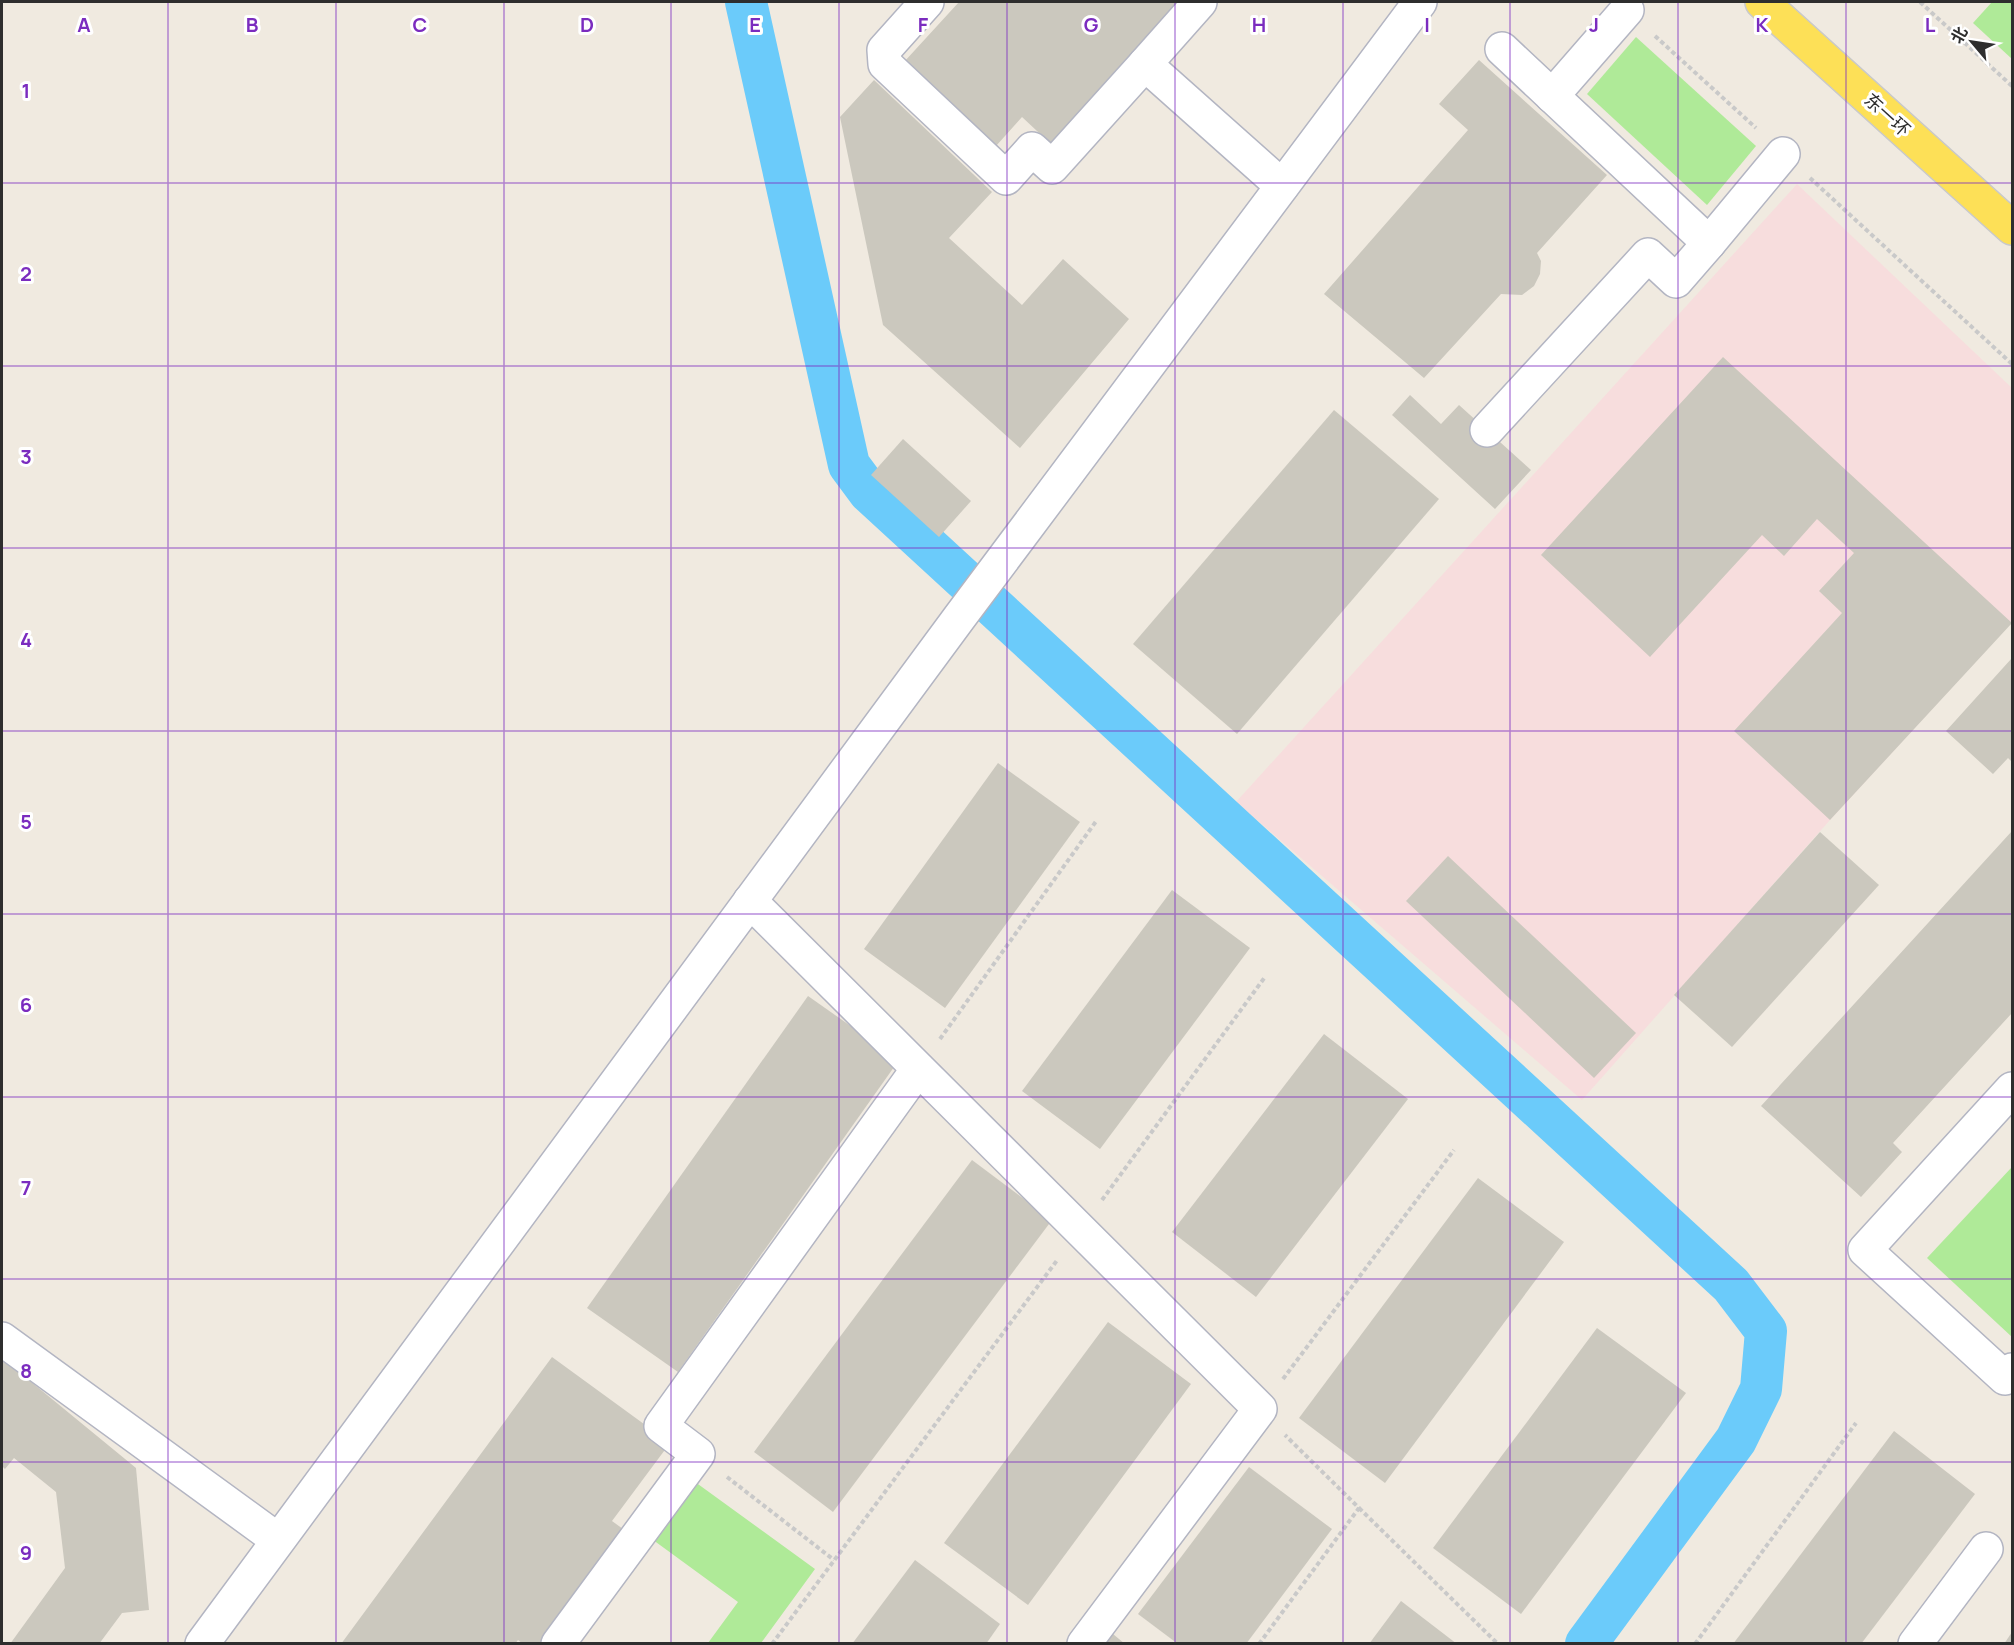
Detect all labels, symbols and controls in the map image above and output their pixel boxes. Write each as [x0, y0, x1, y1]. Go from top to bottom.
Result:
text: A [77, 11, 91, 38]
text: B [246, 11, 259, 38]
text: C [413, 11, 427, 38]
text: D [580, 11, 594, 38]
text: E [749, 11, 761, 38]
text: F [918, 11, 929, 38]
text: G [1084, 11, 1099, 38]
text: H [1252, 11, 1266, 38]
text: I [1424, 11, 1430, 38]
text: J [1589, 11, 1599, 38]
text: K [1756, 11, 1769, 38]
text: L [1925, 11, 1936, 38]
north arrow [1942, 12, 2002, 72]
text: 北 [1945, 22, 1972, 47]
text: 1 [22, 77, 30, 104]
street label: 东一环 [1860, 87, 1916, 141]
text: 2 [20, 260, 32, 287]
text: 3 [20, 443, 32, 470]
text: 4 [20, 626, 32, 653]
text: 5 [20, 808, 32, 835]
text: 6 [20, 991, 32, 1018]
text: 7 [21, 1174, 31, 1201]
text: 8 [20, 1357, 32, 1384]
text: 9 [20, 1539, 32, 1566]

